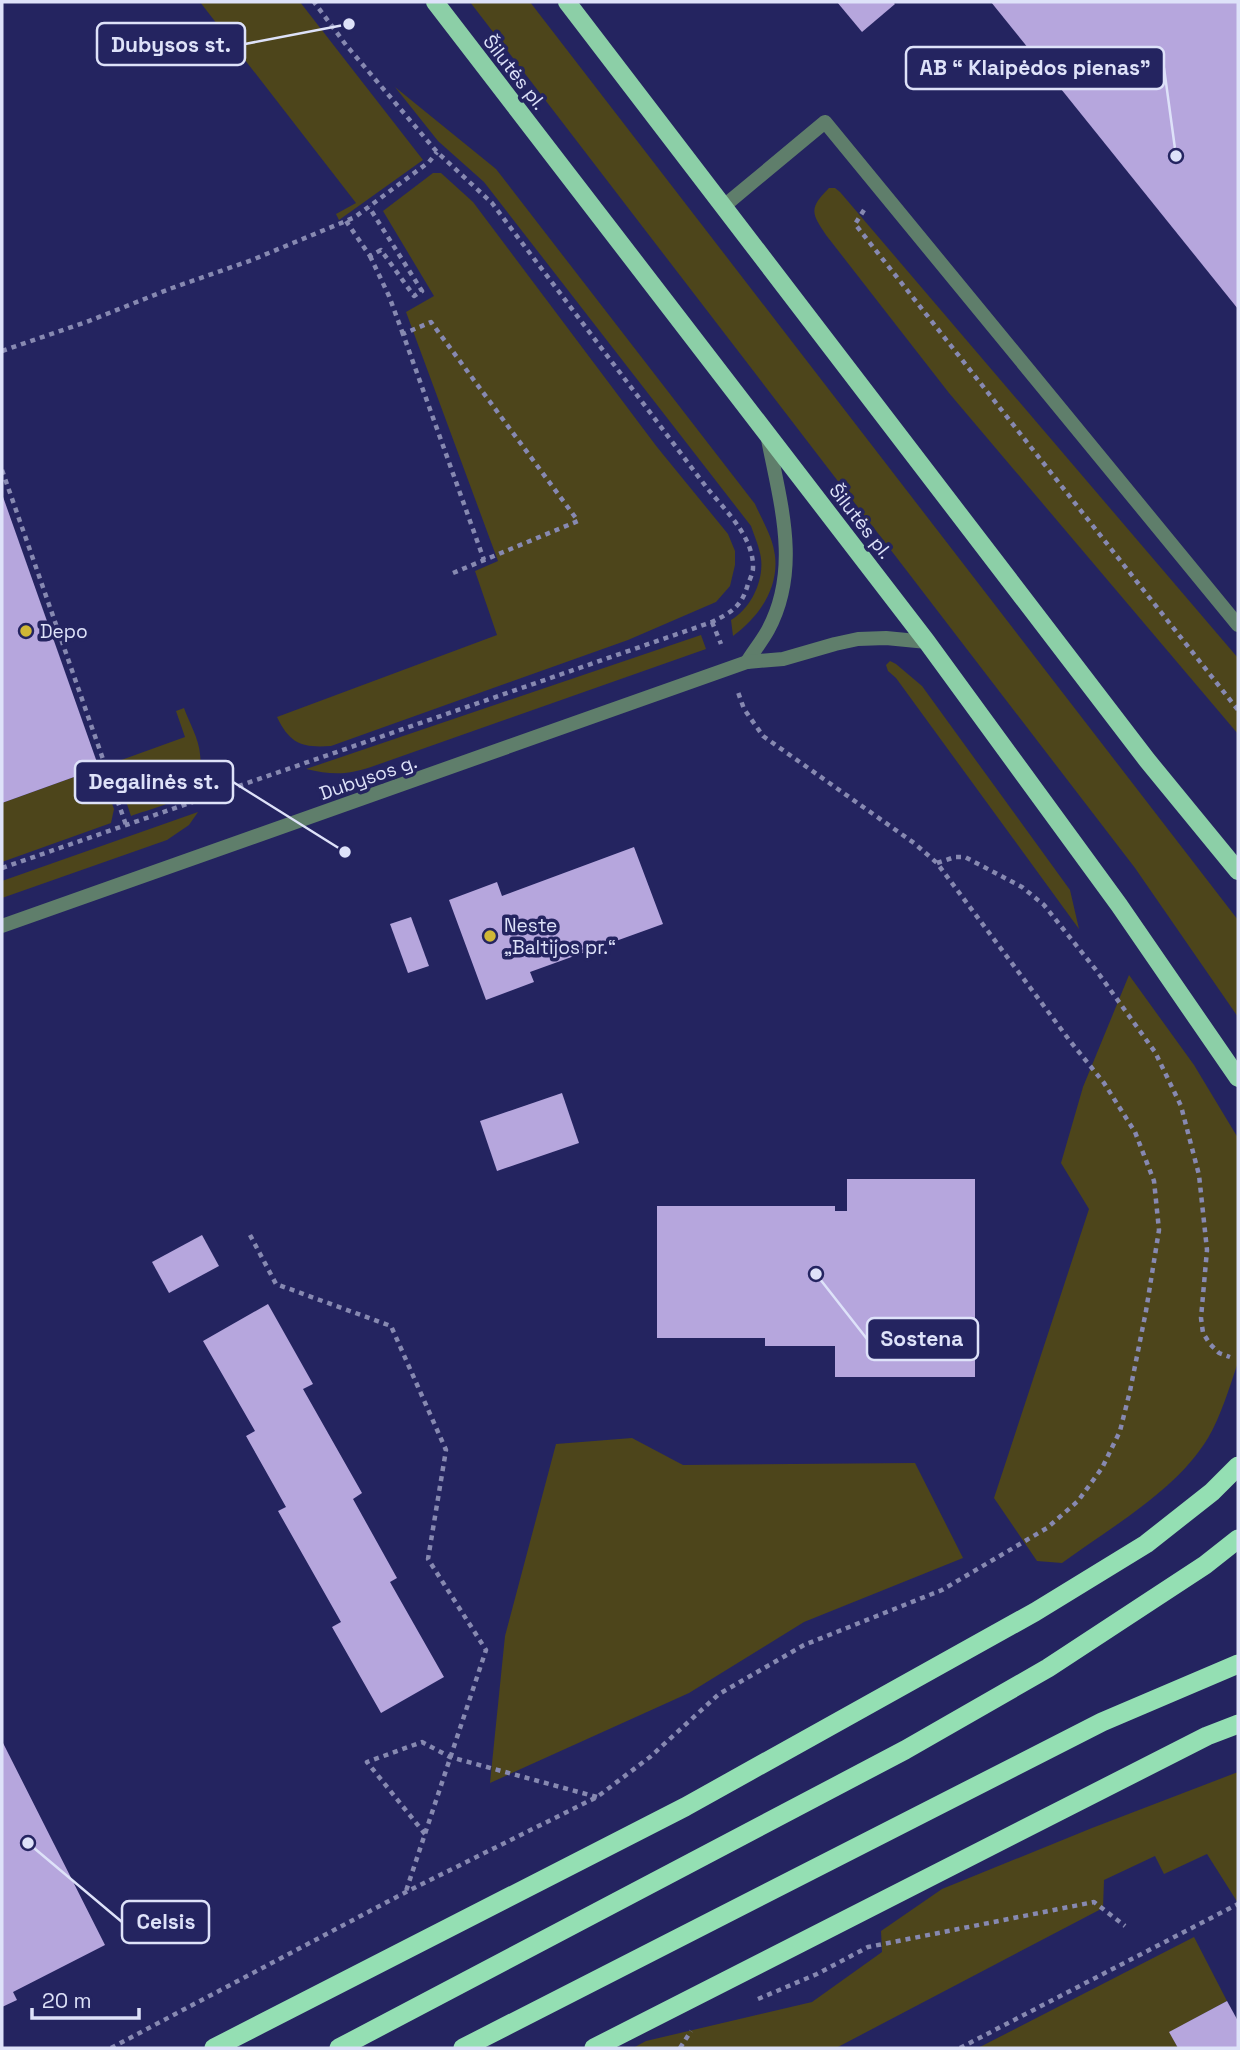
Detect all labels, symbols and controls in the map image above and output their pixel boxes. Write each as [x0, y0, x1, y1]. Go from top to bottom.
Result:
callout: Dubysos st. [97, 23, 245, 65]
street label: Šilutės pl. [477, 30, 552, 115]
text: Dubysos st. [111, 31, 231, 58]
callout: AB “ Klaipėdos pienas” [906, 47, 1164, 89]
text: AB “ Klaipėdos pienas” [920, 54, 1150, 81]
street label: Šilutės pl. [823, 479, 898, 564]
place label: Depo [40, 619, 88, 644]
marker: Depo [18, 623, 34, 639]
street label: Dubysos g. [316, 749, 420, 806]
callout: Degalinės st. [75, 761, 233, 803]
text: Degalinės st. [89, 768, 219, 795]
place label: Neste „Baltijos pr.“ [504, 913, 616, 960]
marker: Neste „Baltijos pr.“ [482, 928, 498, 944]
callout: Sostena [867, 1318, 978, 1360]
text: Sostena [881, 1325, 963, 1352]
callout: Celsis [122, 1901, 209, 1943]
text: Celsis [137, 1908, 195, 1935]
scale bar [32, 1976, 138, 2020]
text: 20 m [42, 1987, 92, 2014]

